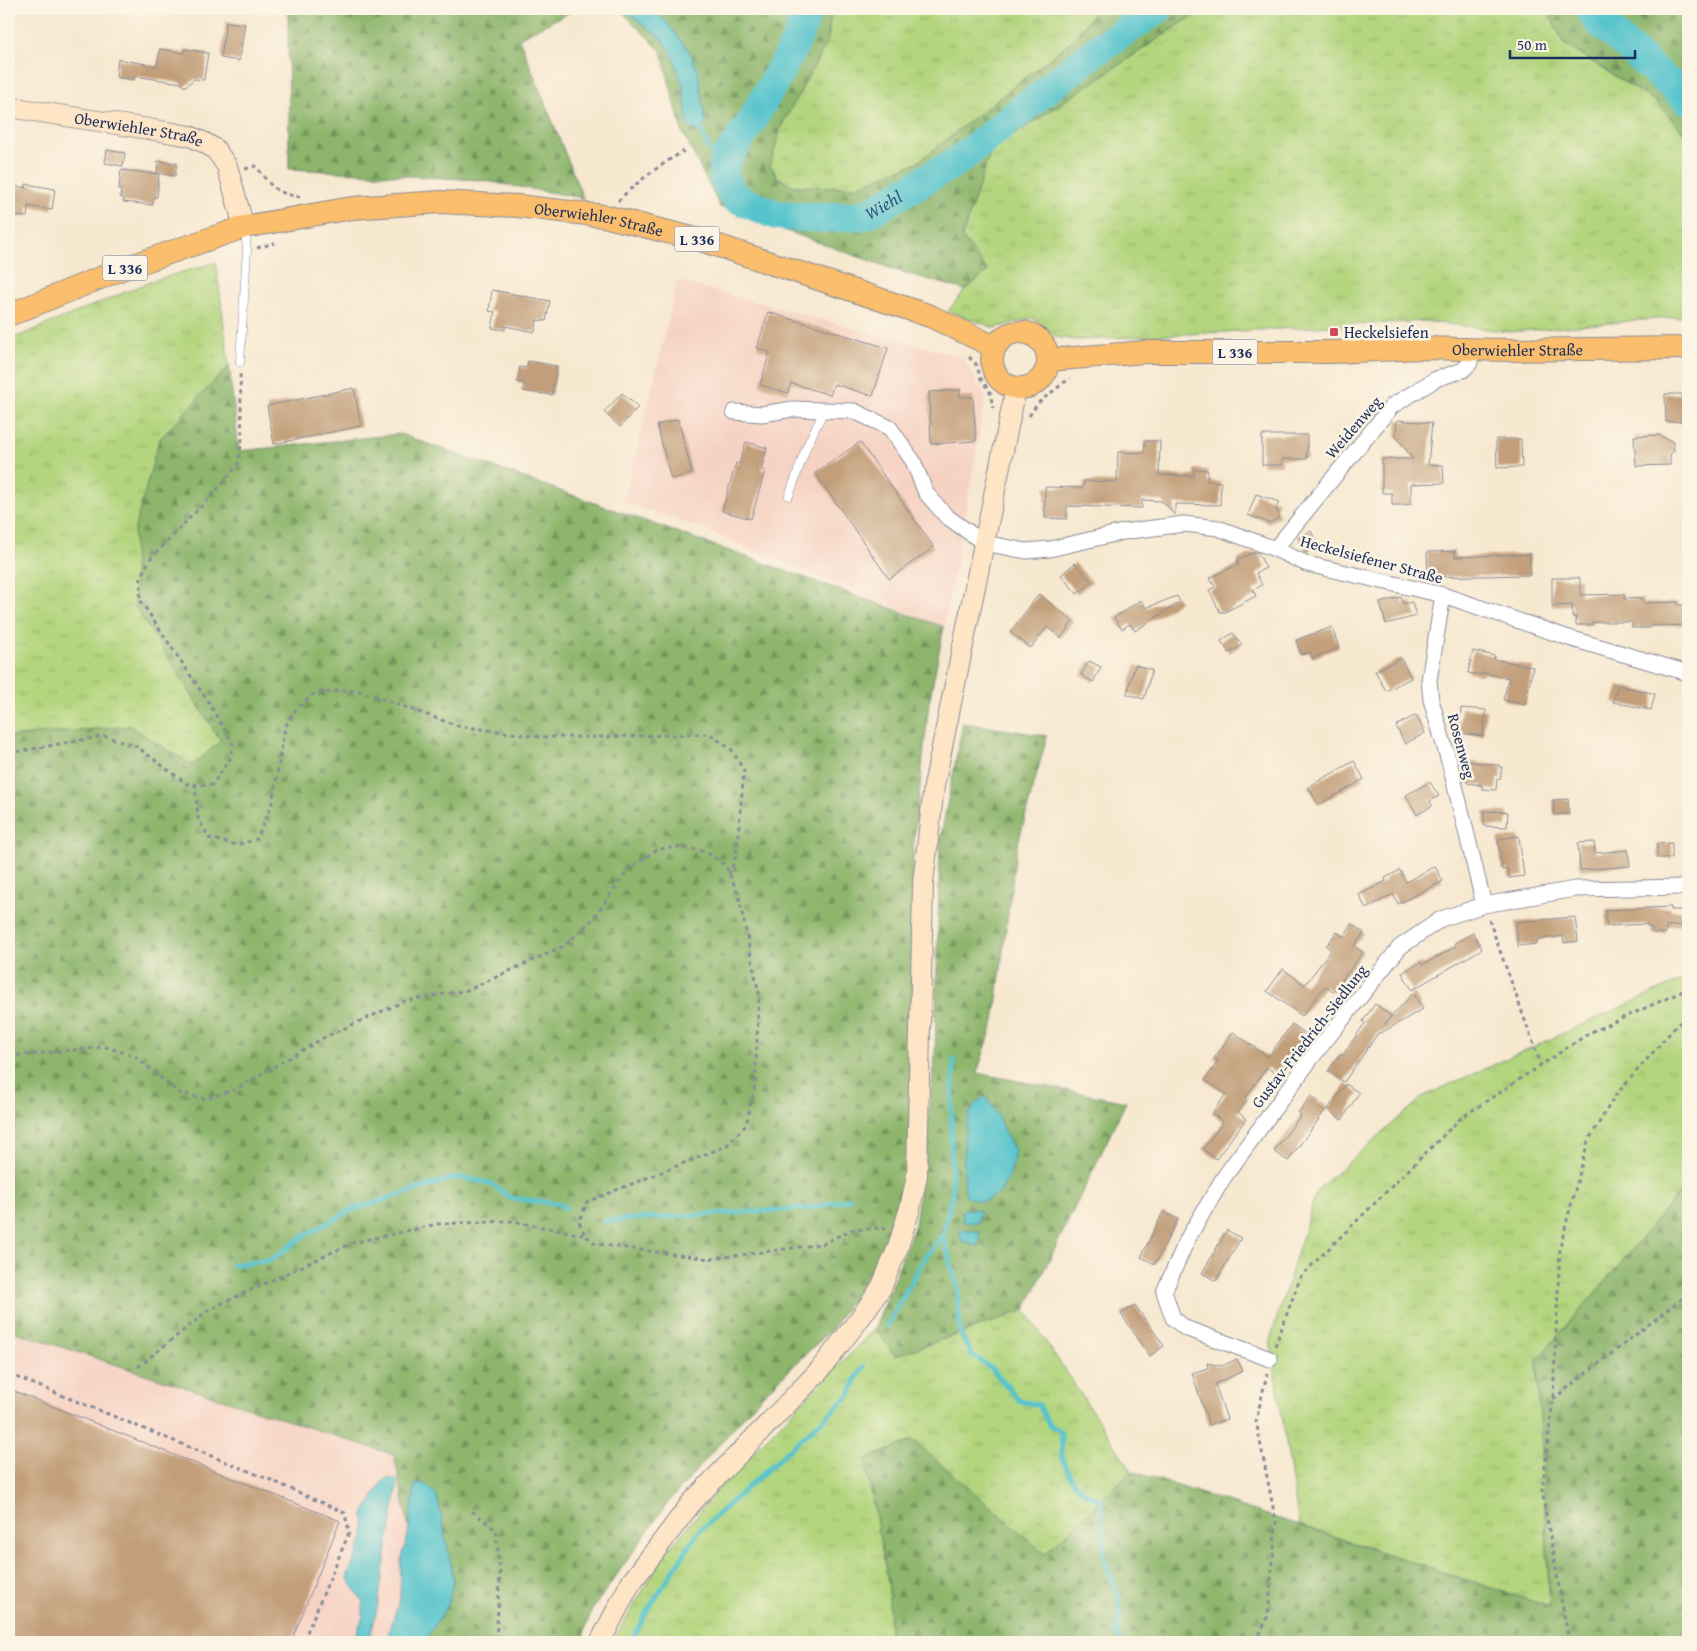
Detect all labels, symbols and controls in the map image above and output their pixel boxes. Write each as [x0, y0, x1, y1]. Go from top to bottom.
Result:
scale bar [1510, 28, 1634, 60]
text: 50 m [1517, 34, 1548, 55]
street label: Oberwiehler Straße [73, 106, 208, 153]
water label: Wiehl [859, 183, 907, 226]
street label: Oberwiehler Straße [533, 196, 666, 242]
road number: L 336 [674, 226, 720, 252]
road number: L 336 [102, 256, 148, 280]
place label: Heckelsiefen [1344, 320, 1429, 344]
marker: Heckelsiefen [1328, 326, 1340, 338]
street label: Oberwiehler Straße [1452, 337, 1583, 362]
road number: L 336 [1212, 340, 1258, 364]
street label: Weidenweg [1319, 390, 1387, 464]
street label: Heckelsiefener Straße [1298, 528, 1446, 590]
street label: Rosenweg [1442, 711, 1482, 781]
street label: Gustav-Friedrich-Siedlung [1245, 959, 1373, 1113]

